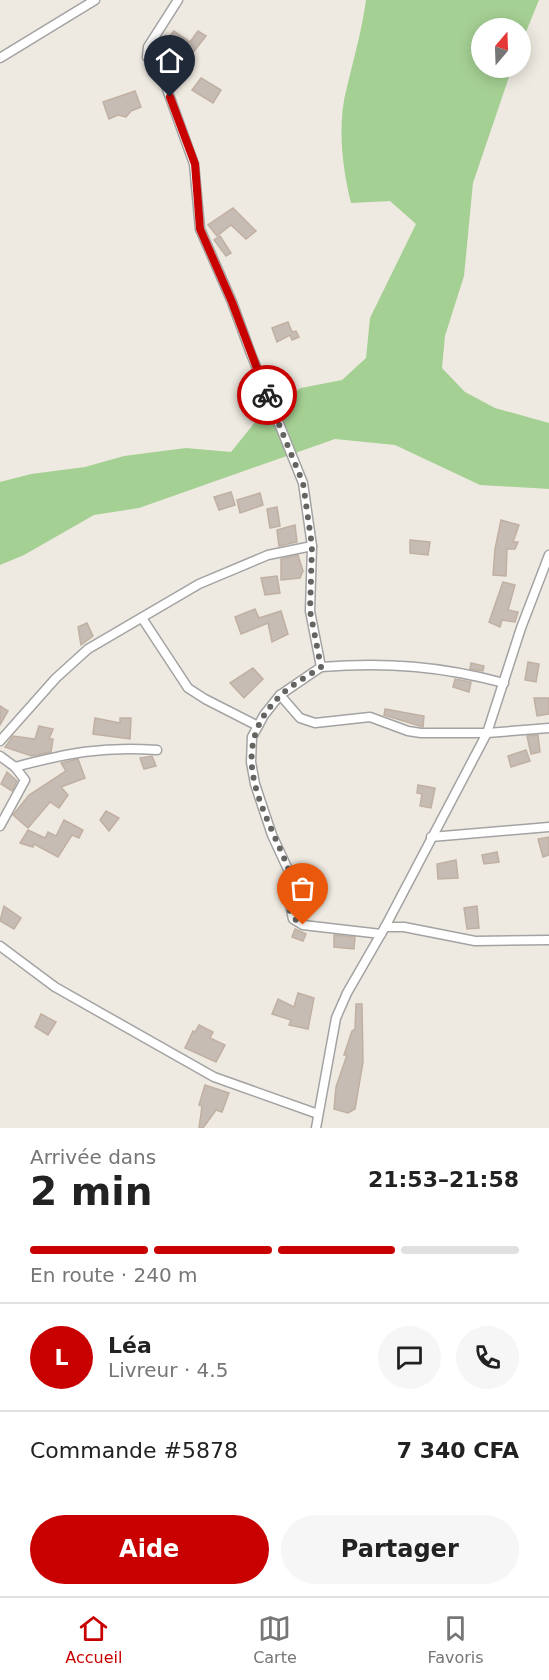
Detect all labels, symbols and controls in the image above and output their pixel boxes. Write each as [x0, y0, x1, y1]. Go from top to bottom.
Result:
north arrow [471, 18, 531, 78]
map controls [471, 18, 531, 78]
pin [144, 35, 195, 97]
icon: home [153, 44, 186, 77]
courier [237, 365, 297, 425]
icon: bike [251, 379, 284, 412]
pin [277, 863, 328, 925]
icon: bag [286, 872, 319, 905]
text: Arrivée dans [30, 1145, 156, 1169]
text: 21:53–21:58 [368, 1167, 519, 1192]
text: 2 min [30, 1169, 152, 1214]
text: En route · 240 m [30, 1263, 198, 1287]
button: chat [378, 1326, 441, 1389]
button: phone [456, 1326, 519, 1389]
text: Léa [108, 1333, 152, 1358]
text: L [54, 1345, 69, 1370]
text: Livreur · 4.5 [108, 1358, 228, 1382]
text: Commande #5878 [30, 1438, 238, 1463]
text: 7 340 CFA [397, 1438, 519, 1463]
button: Aide [30, 1515, 269, 1584]
button: Partager [281, 1515, 519, 1584]
tab: Accueil [65, 1612, 122, 1667]
tab: Carte [253, 1612, 297, 1667]
tab: Favoris [427, 1612, 484, 1667]

